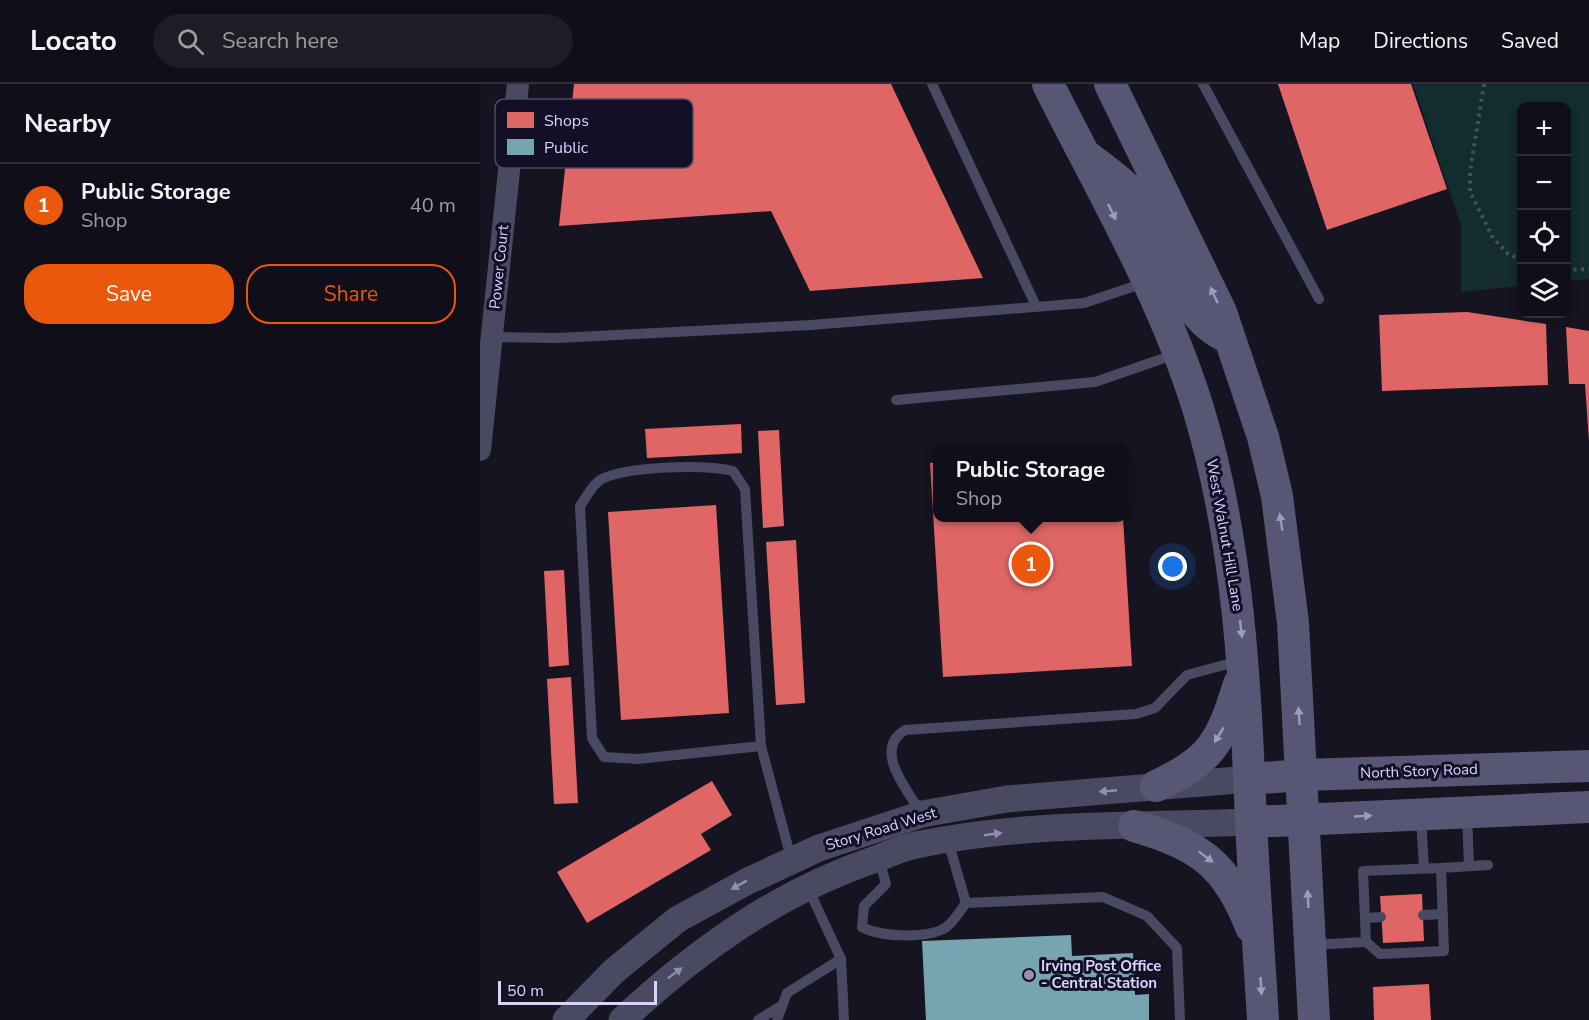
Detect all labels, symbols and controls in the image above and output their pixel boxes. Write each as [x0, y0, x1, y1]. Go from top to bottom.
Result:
search box [153, 14, 573, 68]
text: Locato [30, 22, 117, 60]
icon: search [174, 25, 207, 58]
text: Search here [222, 26, 339, 56]
text: Map [1299, 27, 1340, 55]
text: Directions [1373, 27, 1468, 55]
text: Saved [1501, 27, 1559, 55]
legend [495, 99, 693, 168]
map controls [1517, 102, 1571, 318]
button: + [1517, 102, 1571, 156]
text: Nearby [24, 106, 111, 141]
text: Shops [544, 110, 589, 132]
text: Public [544, 137, 589, 159]
button: − [1517, 156, 1571, 210]
text: Public Storage [81, 177, 231, 207]
text: 1 [38, 192, 50, 219]
text: 40 m [410, 192, 456, 219]
one-way arrow [1107, 203, 1117, 220]
text: Shop [81, 207, 127, 234]
button: locate [1517, 210, 1571, 264]
street label: Power Court [485, 223, 513, 310]
button: Save [24, 264, 234, 324]
button: Share [246, 264, 456, 324]
button: layers [1517, 264, 1571, 318]
one-way arrow [1209, 287, 1218, 304]
popup [933, 444, 1128, 522]
text: Public Storage [956, 455, 1105, 485]
street label: West Walnut Hill Lane [1202, 457, 1248, 613]
text: Shop [956, 485, 1002, 512]
one-way arrow [1276, 513, 1285, 532]
pin: 1 [1012, 542, 1050, 586]
your location [1158, 552, 1187, 581]
one-way arrow [1236, 620, 1246, 639]
one-way arrow [1294, 707, 1304, 726]
one-way arrow [1214, 727, 1224, 744]
street label: North Story Road [1360, 759, 1478, 783]
one-way arrow [1098, 786, 1117, 796]
street label: Story Road West [823, 802, 940, 855]
one-way arrow [1353, 811, 1372, 820]
one-way arrow [983, 829, 1002, 838]
one-way arrow [1198, 851, 1214, 863]
one-way arrow [731, 880, 748, 890]
one-way arrow [1304, 889, 1313, 908]
place label: Irving Post Office - Central Station [1041, 956, 1161, 993]
one-way arrow [666, 967, 682, 979]
marker: Irving Post Office - Central Station [1022, 968, 1036, 982]
one-way arrow [1256, 976, 1265, 995]
scale bar [498, 978, 657, 1006]
text: 50 m [507, 980, 544, 1002]

